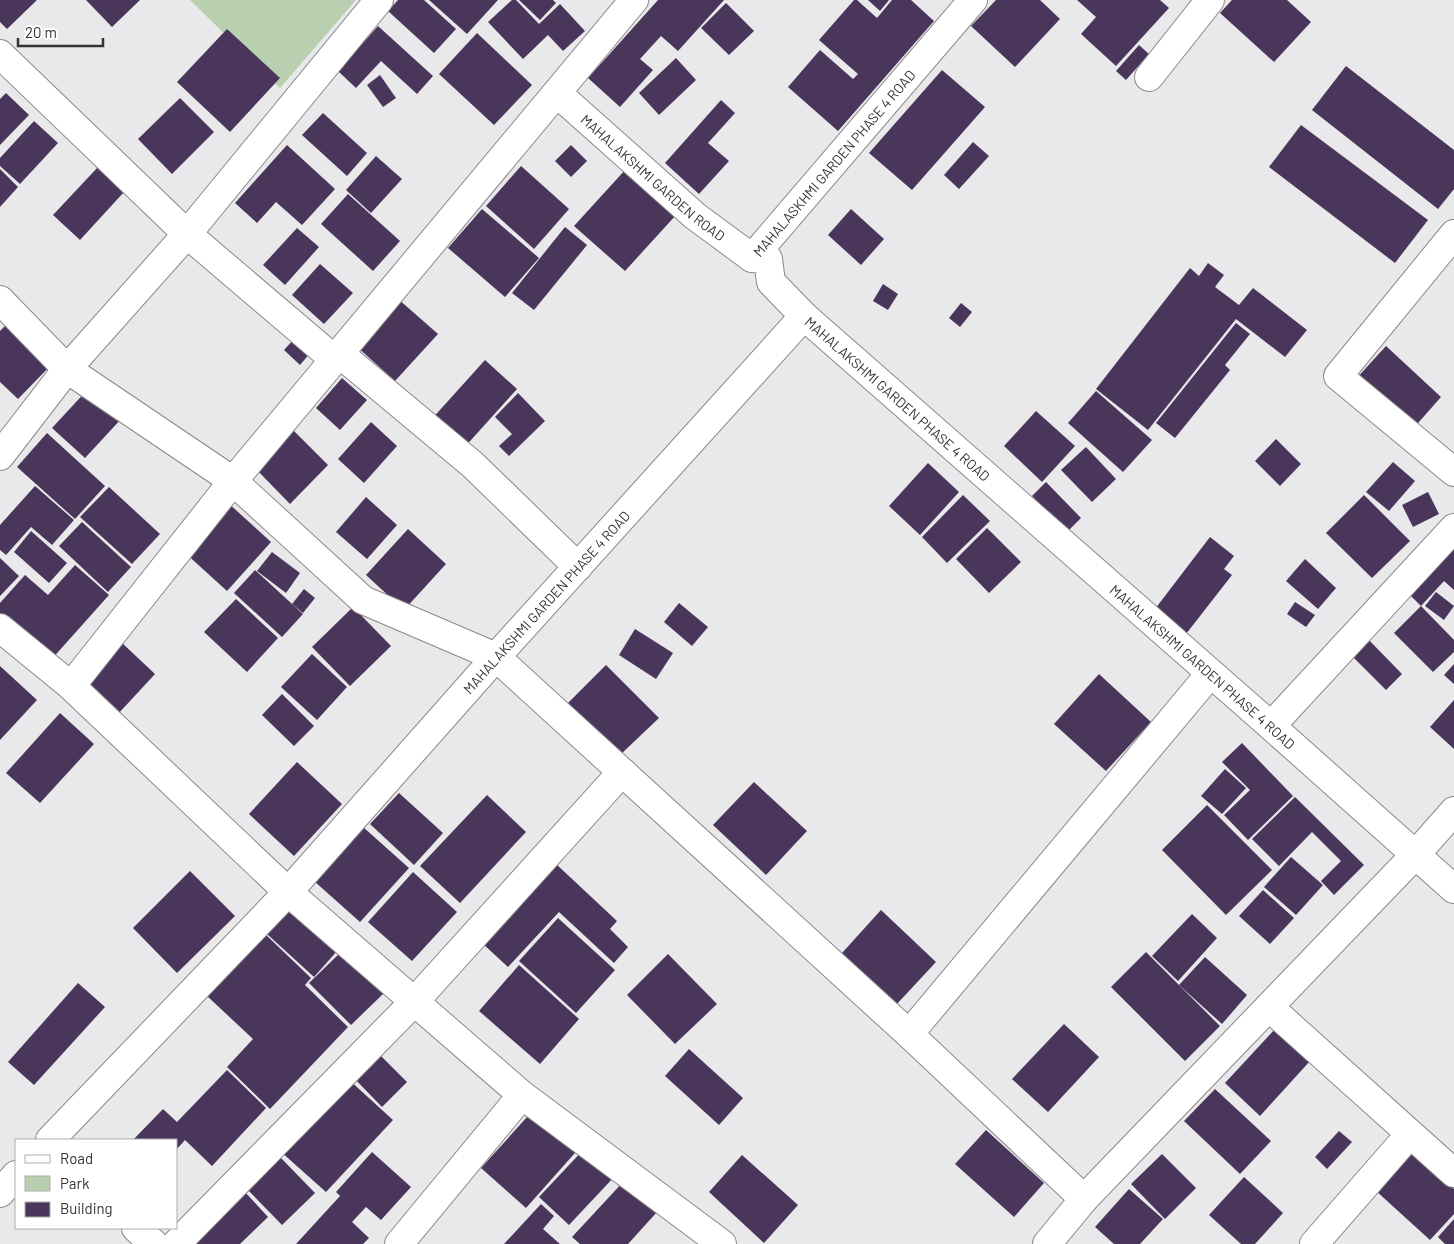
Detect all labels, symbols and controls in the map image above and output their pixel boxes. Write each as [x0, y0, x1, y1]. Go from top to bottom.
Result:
scale bar [18, 15, 102, 47]
text: 20 m [25, 23, 57, 41]
street label: MAHALASKHMI GARDEN PHASE 4 ROAD [749, 66, 918, 260]
street label: MAHALAKSHMI GARDEN ROAD [578, 110, 729, 244]
street label: MAHALAKSHMI GARDEN PHASE 4 ROAD [802, 313, 994, 484]
street label: MAHALAKSHMI GARDEN PHASE 4 ROAD [459, 507, 633, 697]
street label: MAHALAKSHMI GARDEN PHASE 4 ROAD [1107, 581, 1299, 752]
legend [15, 1139, 178, 1229]
text: Road [60, 1149, 93, 1167]
text: Park [60, 1174, 90, 1192]
text: Building [60, 1199, 113, 1217]

